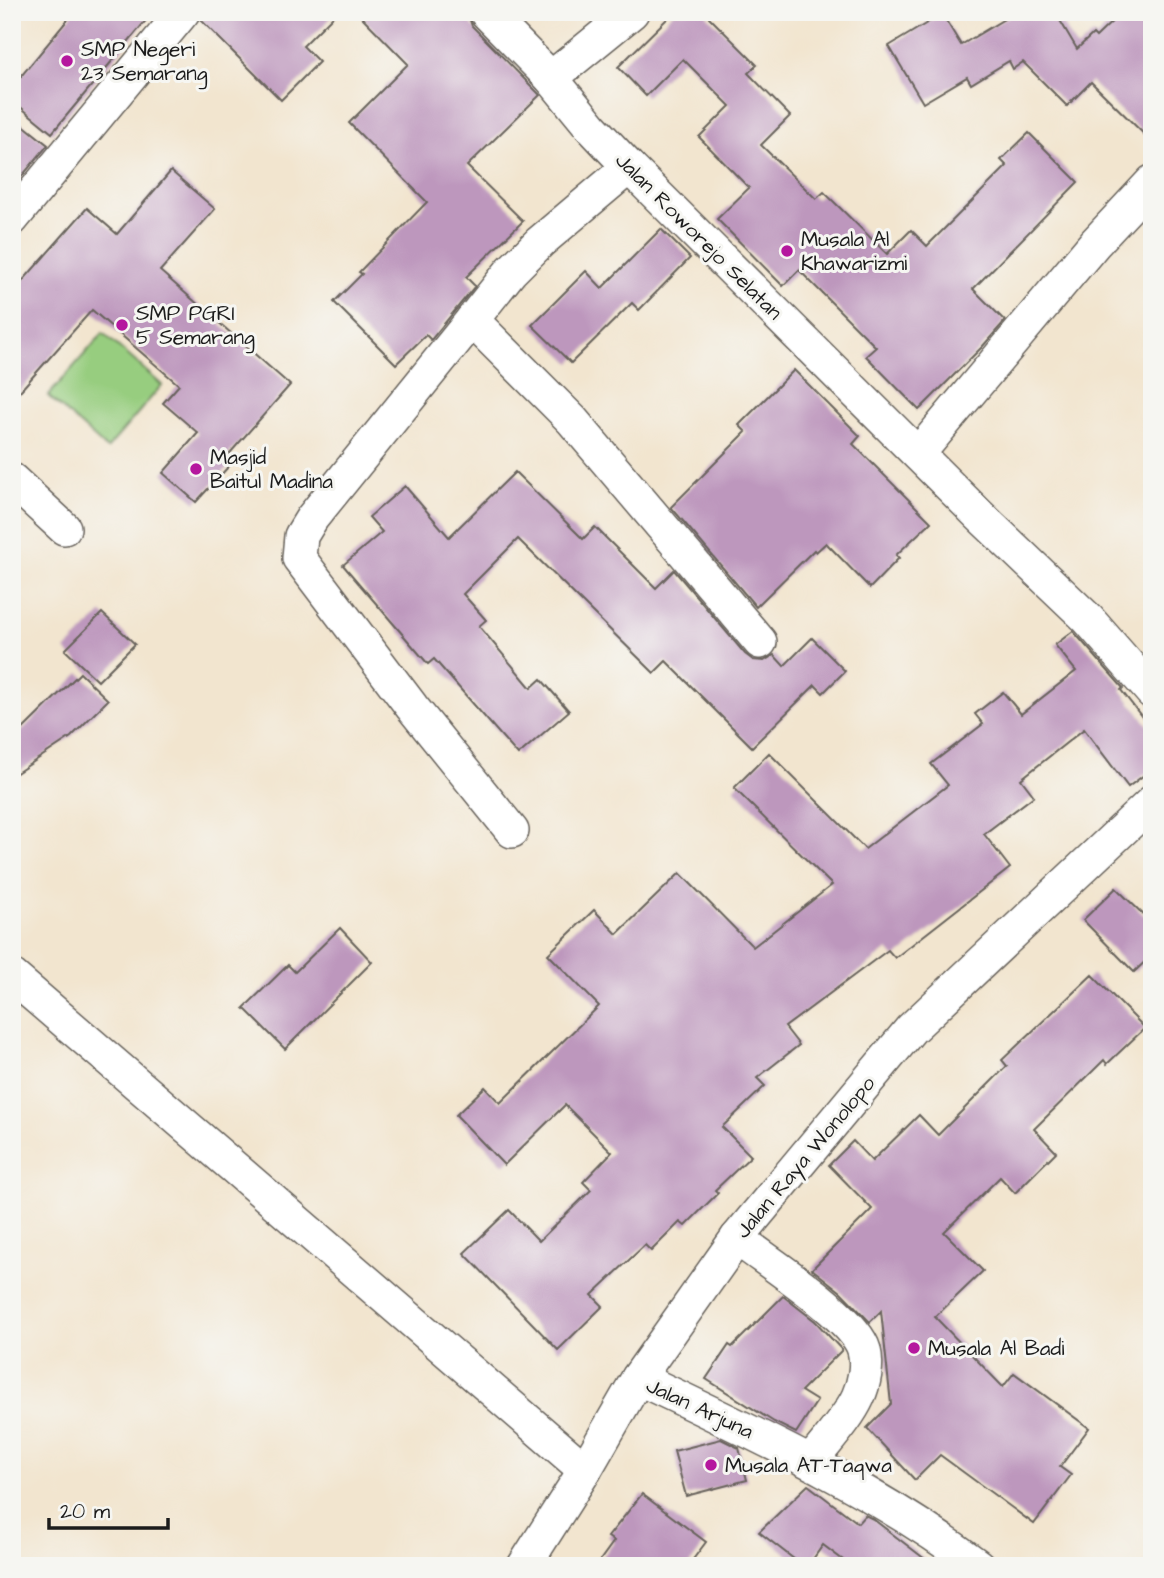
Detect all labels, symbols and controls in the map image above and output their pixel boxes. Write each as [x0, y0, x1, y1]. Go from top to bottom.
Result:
place label: SMP Negeri 23 Semarang [81, 35, 208, 90]
marker: SMP Negeri 23 Semarang [59, 53, 75, 69]
street label: Jalan Roworejo Selatan [609, 146, 789, 326]
place label: Musala Al Khawarizmi [801, 225, 907, 278]
marker: Musala Al Khawarizmi [779, 243, 795, 259]
place label: SMP PGRI 5 Semarang [136, 299, 255, 354]
marker: SMP PGRI 5 Semarang [114, 317, 130, 333]
place label: Masjid Baitul Madina [210, 443, 333, 496]
marker: Masjid Baitul Madina [188, 461, 204, 477]
street label: Jalan Raya Wonolopo [729, 1070, 884, 1246]
place label: Musala Al Badi [928, 1334, 1064, 1363]
marker: Musala Al Badi [906, 1340, 922, 1356]
street label: Jalan Arjuna [641, 1371, 758, 1446]
place label: Musala AT-Taqwa [725, 1451, 892, 1480]
marker: Musala AT-Taqwa [703, 1457, 719, 1473]
scale bar [49, 1487, 168, 1531]
text: 20 m [60, 1497, 111, 1526]

